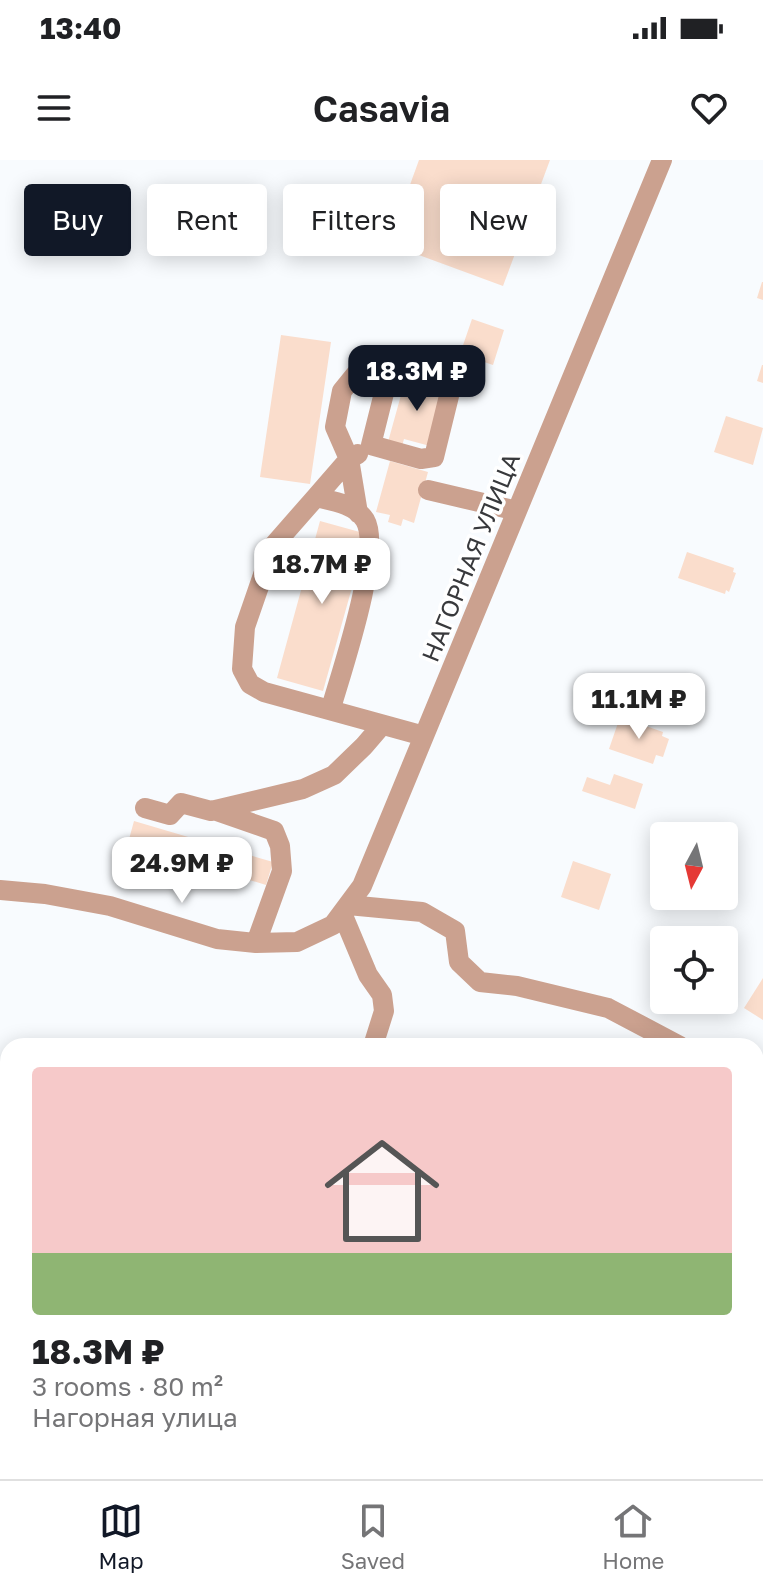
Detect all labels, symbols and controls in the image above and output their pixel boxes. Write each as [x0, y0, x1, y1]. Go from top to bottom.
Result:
text: 13:40 [40, 10, 122, 46]
icon: menu [32, 86, 76, 130]
icon: heart [687, 86, 731, 130]
text: Casavia [313, 87, 450, 130]
chip: Buy [24, 184, 131, 256]
chip: Rent [147, 184, 267, 256]
chip: Filters [283, 184, 424, 256]
chip: New [440, 184, 556, 256]
pin: 18.3M ₽ [343, 345, 491, 413]
text: 18.3M ₽ [366, 355, 468, 386]
street label: НАГОРНАЯ УЛИЦА [415, 448, 525, 666]
pin: 18.7M ₽ [248, 538, 396, 606]
text: 18.7M ₽ [272, 548, 372, 579]
pin: 11.1M ₽ [565, 673, 713, 741]
text: 11.1M ₽ [591, 683, 687, 714]
north arrow [650, 822, 738, 910]
map controls [650, 822, 738, 1014]
pin: 24.9M ₽ [108, 837, 256, 905]
text: 24.9M ₽ [130, 847, 234, 878]
button: locate [650, 926, 738, 1014]
icon: home [310, 1119, 454, 1263]
text: 18.3M ₽ [32, 1331, 165, 1371]
text: 3 rooms · 80 m² [32, 1371, 223, 1402]
text: Нагорная улица [32, 1402, 238, 1433]
tab: Map [99, 1499, 144, 1574]
tab: Saved [341, 1499, 405, 1574]
tab: Home [602, 1499, 664, 1574]

